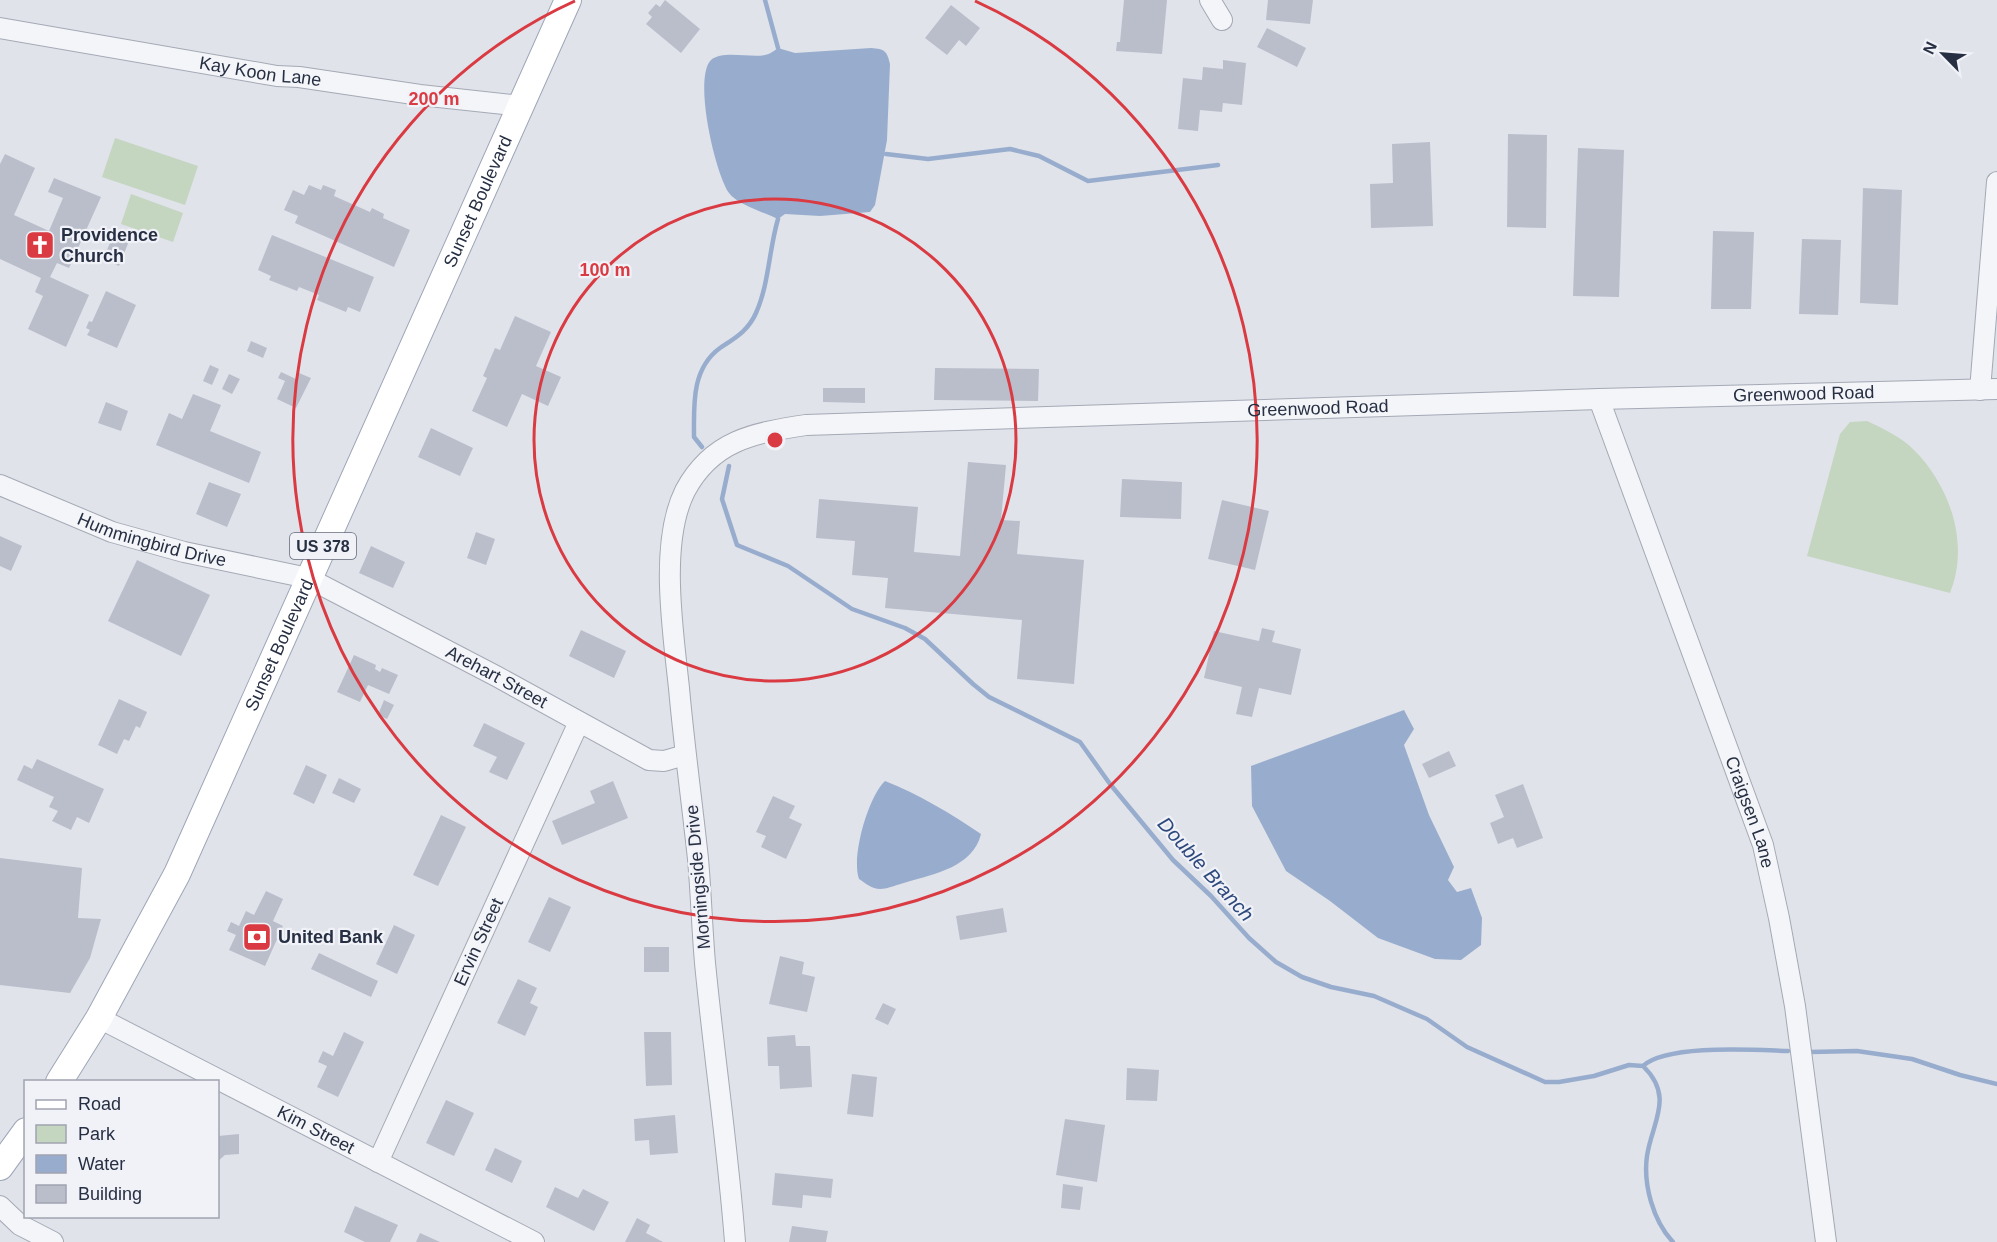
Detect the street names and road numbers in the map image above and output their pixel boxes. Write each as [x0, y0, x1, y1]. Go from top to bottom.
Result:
street label: Kay Koon Lane [198, 53, 323, 90]
street label: Sunset Boulevard [440, 132, 516, 270]
street label: Greenwood Road [1733, 382, 1875, 406]
street label: Greenwood Road [1247, 396, 1389, 421]
street label: Hummingbird Drive [74, 509, 228, 571]
road number: US 378 [290, 533, 356, 559]
street label: Sunset Boulevard [241, 576, 318, 714]
street label: Arehart Street [443, 642, 551, 712]
street label: Craigsen Lane [1721, 754, 1778, 870]
street label: Morningside Drive [682, 804, 714, 950]
street label: Ervin Street [450, 895, 507, 989]
street label: Kim Street [274, 1102, 358, 1158]

